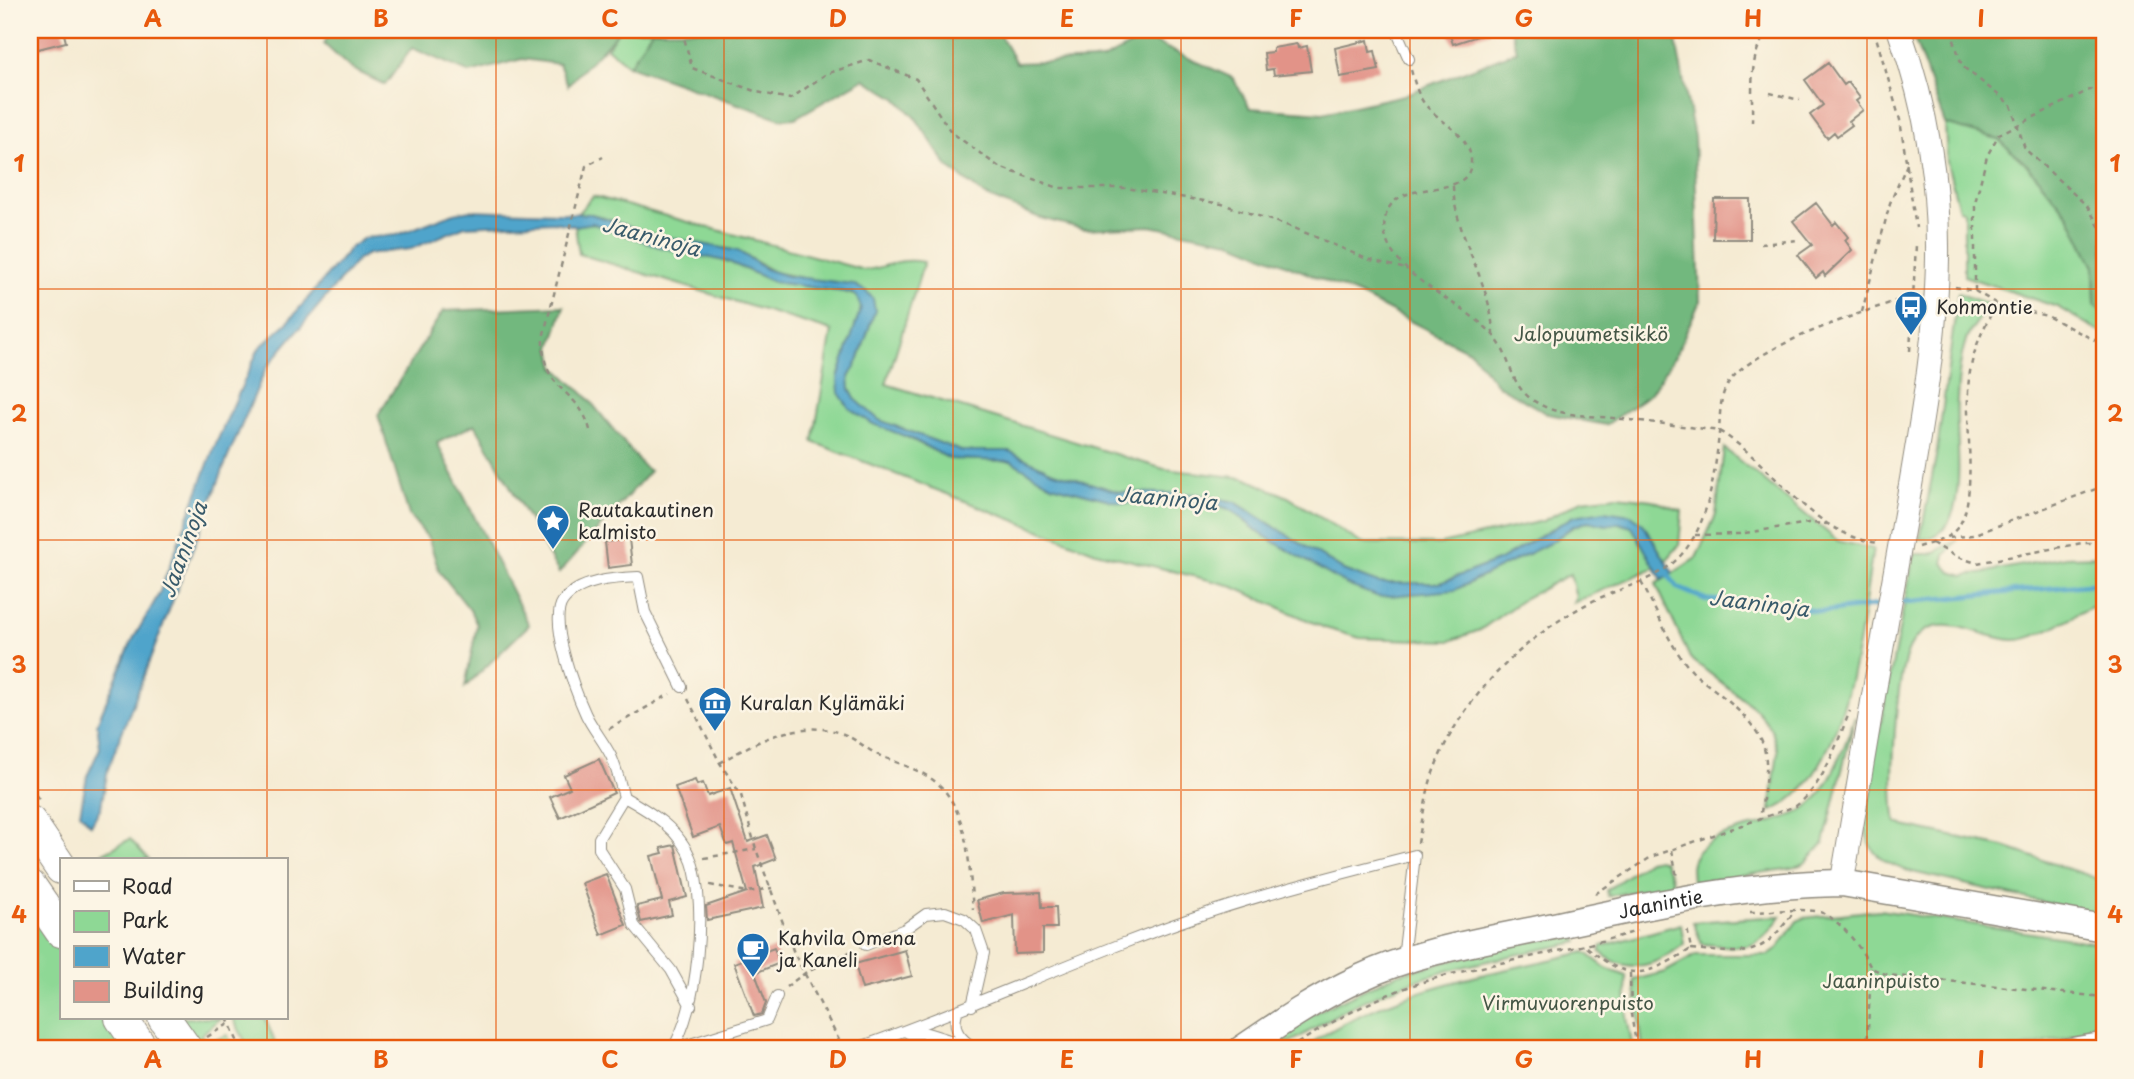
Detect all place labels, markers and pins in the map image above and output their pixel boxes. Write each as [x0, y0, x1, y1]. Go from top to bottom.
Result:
bus stop icon: Kohmontie [1892, 288, 1930, 337]
place label: Kohmontie [1936, 292, 2033, 320]
place label: Rautakautinen kalmisto [578, 495, 714, 545]
place icon: Rautakautinen kalmisto [534, 502, 572, 551]
museum icon: Kuralan Kylämäki [696, 684, 734, 733]
place label: Kuralan Kylämäki [740, 688, 905, 716]
place label: Kahvila Omena ja Kaneli [776, 923, 916, 973]
cafe icon: Kahvila Omena ja Kaneli [734, 930, 772, 979]

